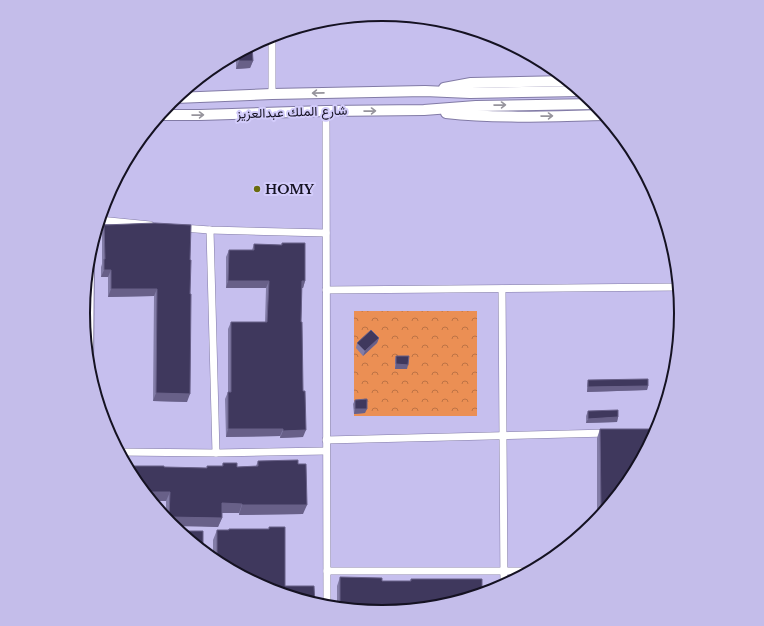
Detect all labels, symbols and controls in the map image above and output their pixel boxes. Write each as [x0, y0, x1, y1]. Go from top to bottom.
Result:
one-way arrow [312, 89, 325, 97]
one-way arrow [493, 101, 506, 109]
street label: شارع الملك عبدالعزيز [235, 102, 348, 123]
one-way arrow [363, 107, 376, 114]
one-way arrow [191, 111, 204, 119]
one-way arrow [540, 113, 553, 120]
place label: HOMY [265, 181, 315, 198]
marker: HOMY [252, 184, 262, 194]

